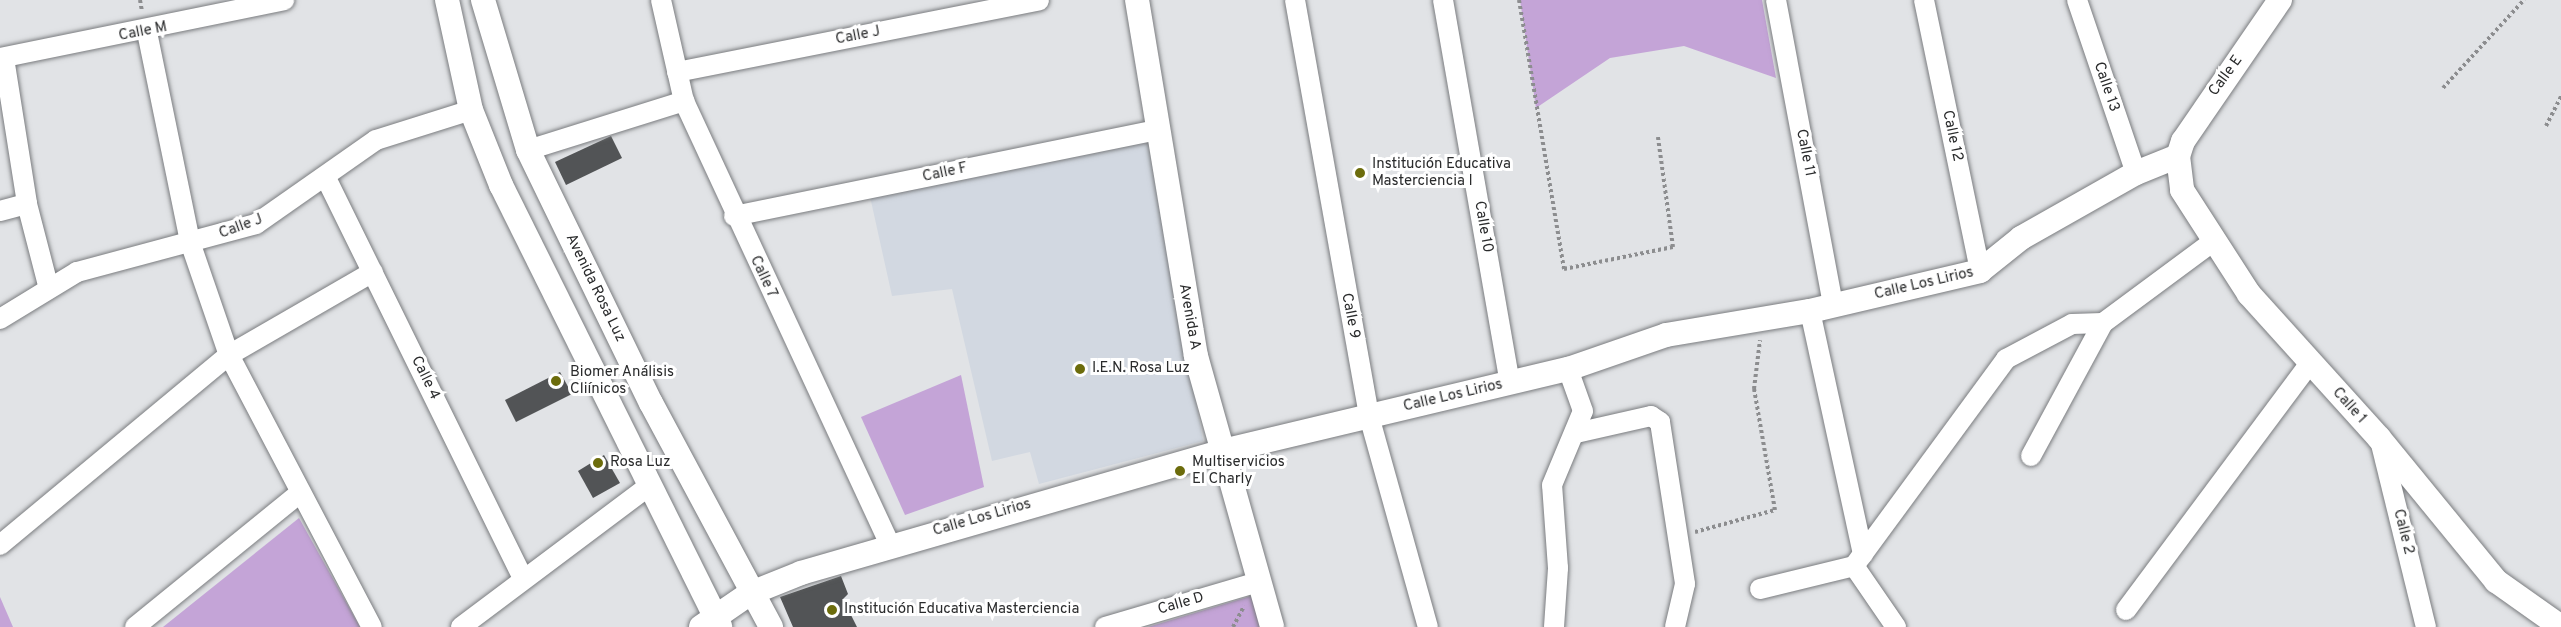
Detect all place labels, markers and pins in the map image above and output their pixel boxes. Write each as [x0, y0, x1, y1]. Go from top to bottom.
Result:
place label: Institución Educativa Masterciencia I [1372, 155, 1511, 190]
marker: Institución Educativa Masterciencia I [1353, 166, 1367, 180]
place label: I.E.N. Rosa Luz [1092, 360, 1190, 378]
marker: I.E.N. Rosa Luz [1073, 362, 1087, 376]
place label: Biomer Análisis Cliínicos [570, 363, 675, 398]
marker: Biomer Análisis Cliínicos [547, 372, 565, 390]
place label: Multiservicios El Charly [1192, 453, 1285, 488]
place label: Rosa Luz [610, 454, 671, 472]
marker: Rosa Luz [591, 456, 605, 470]
marker: Multiservicios El Charly [1173, 464, 1187, 478]
place label: Institución Educativa Masterciencia [844, 601, 1079, 619]
marker: Institución Educativa Masterciencia [825, 603, 839, 617]

